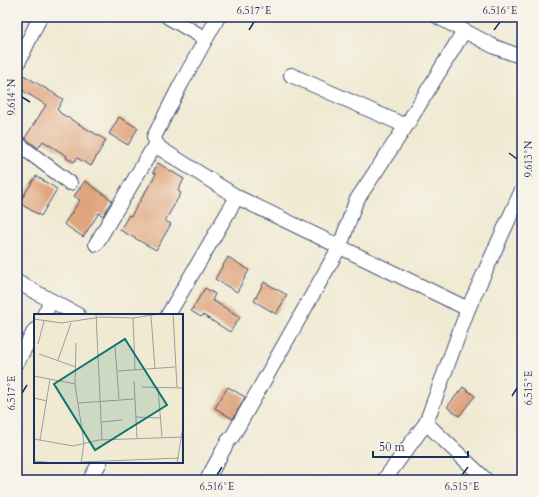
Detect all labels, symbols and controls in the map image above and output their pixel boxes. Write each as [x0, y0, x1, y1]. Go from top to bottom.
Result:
text: 6.517°E [237, 4, 271, 18]
text: 6.516°E [483, 4, 517, 18]
text: 9.614°N [5, 78, 19, 115]
text: 9.613°N [522, 140, 536, 177]
inset map [34, 314, 183, 463]
text: 6.515°E [522, 371, 536, 405]
text: 6.517°E [5, 376, 19, 410]
scale bar [373, 433, 468, 459]
text: 50 m [379, 439, 406, 455]
text: 6.516°E [200, 480, 234, 494]
text: 6.515°E [445, 480, 479, 494]

